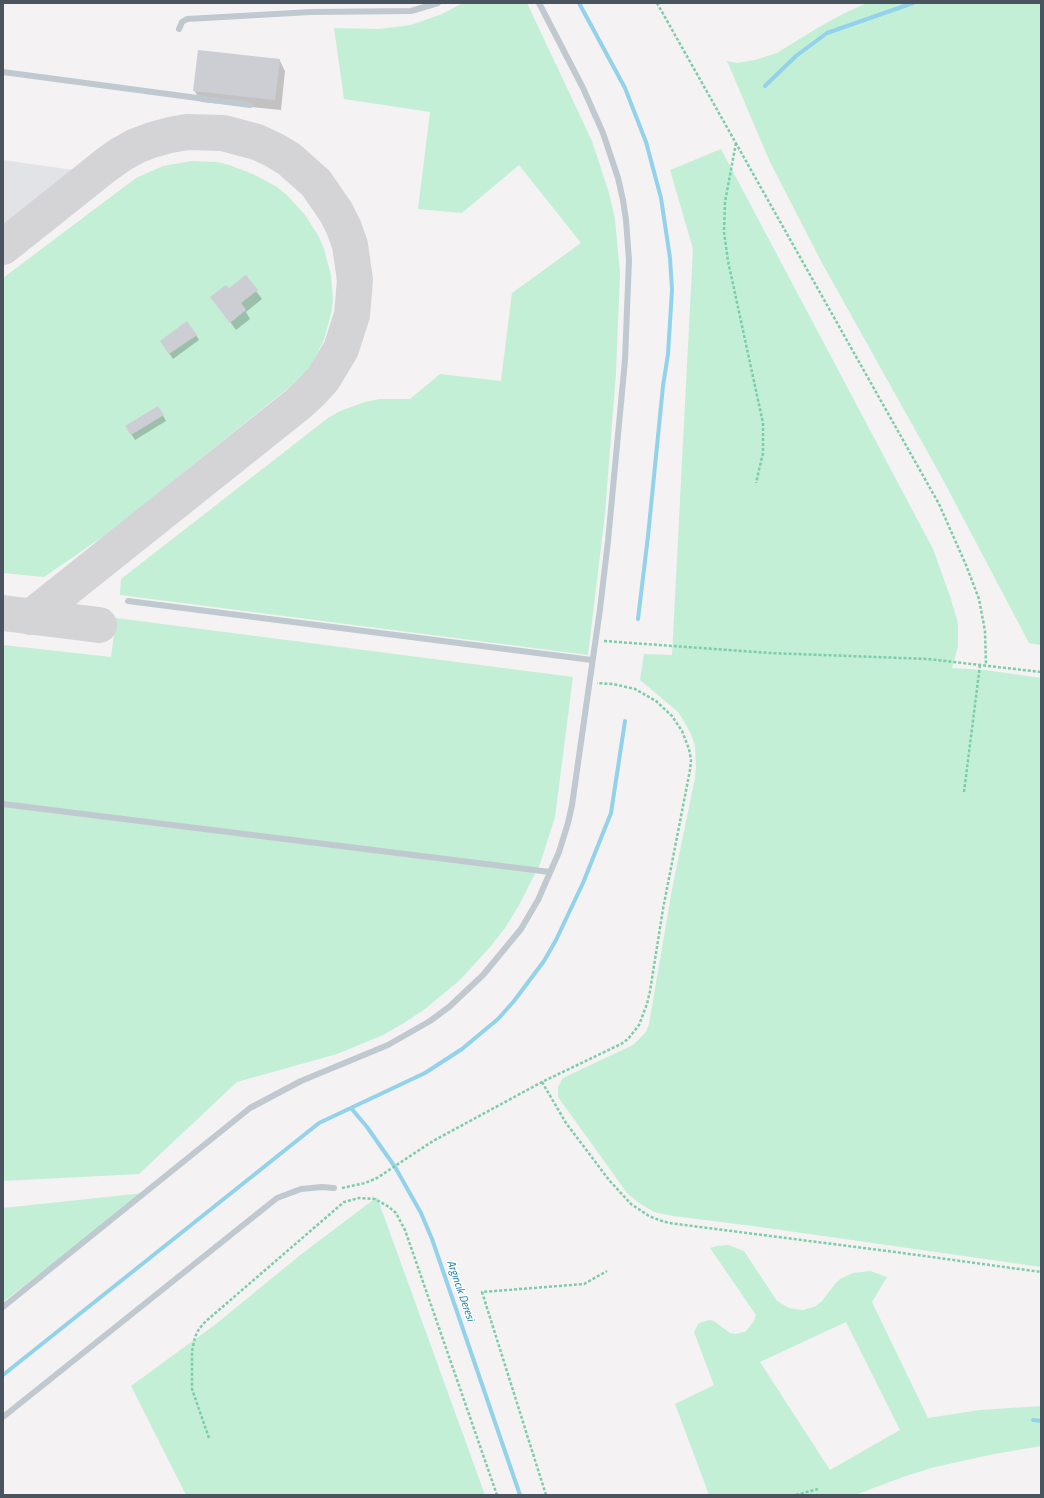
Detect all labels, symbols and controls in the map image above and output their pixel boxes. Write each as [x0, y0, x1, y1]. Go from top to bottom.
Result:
water label: Argıncık Deresi [443, 1259, 477, 1323]

